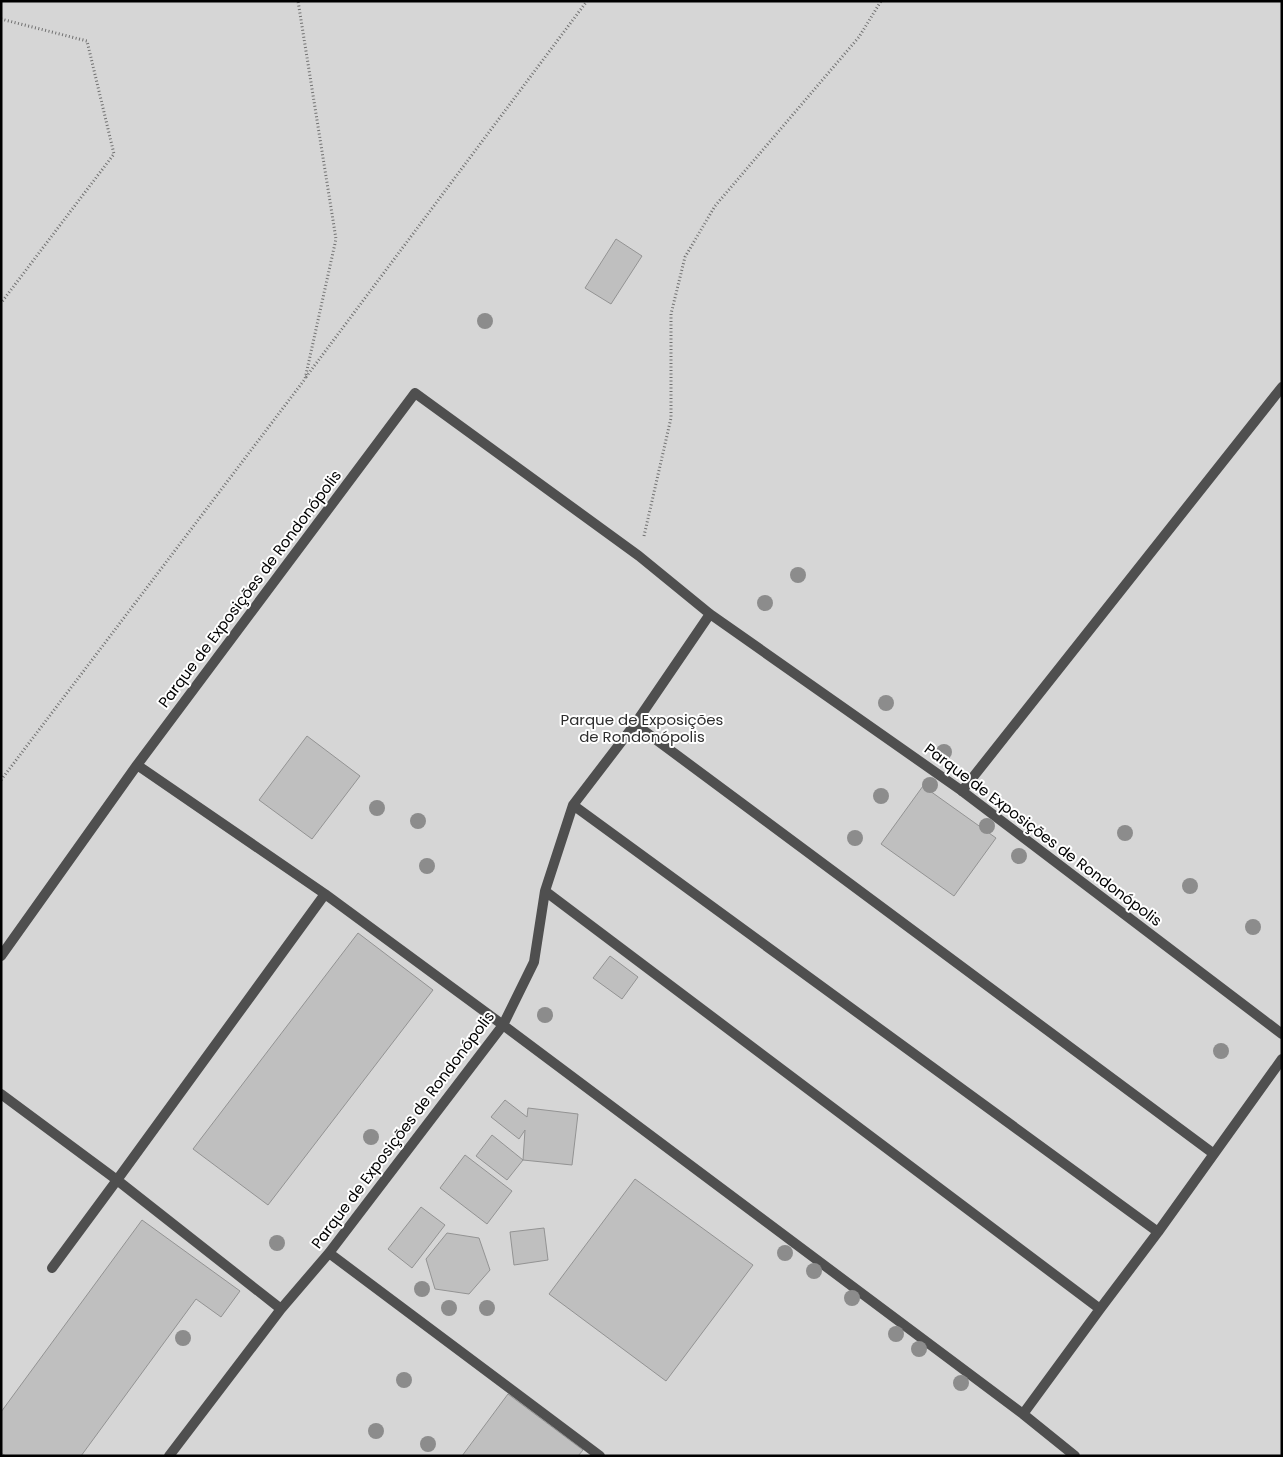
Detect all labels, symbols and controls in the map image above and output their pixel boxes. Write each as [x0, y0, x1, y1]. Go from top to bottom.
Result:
street label: Parque de Exposições de Rondonópolis [153, 465, 346, 712]
park label: Parque de Exposições de Rondonópolis [561, 709, 724, 747]
street label: Parque de Exposições de Rondonópolis [920, 738, 1167, 931]
street label: Parque de Exposições de Rondonópolis [306, 1006, 499, 1253]

